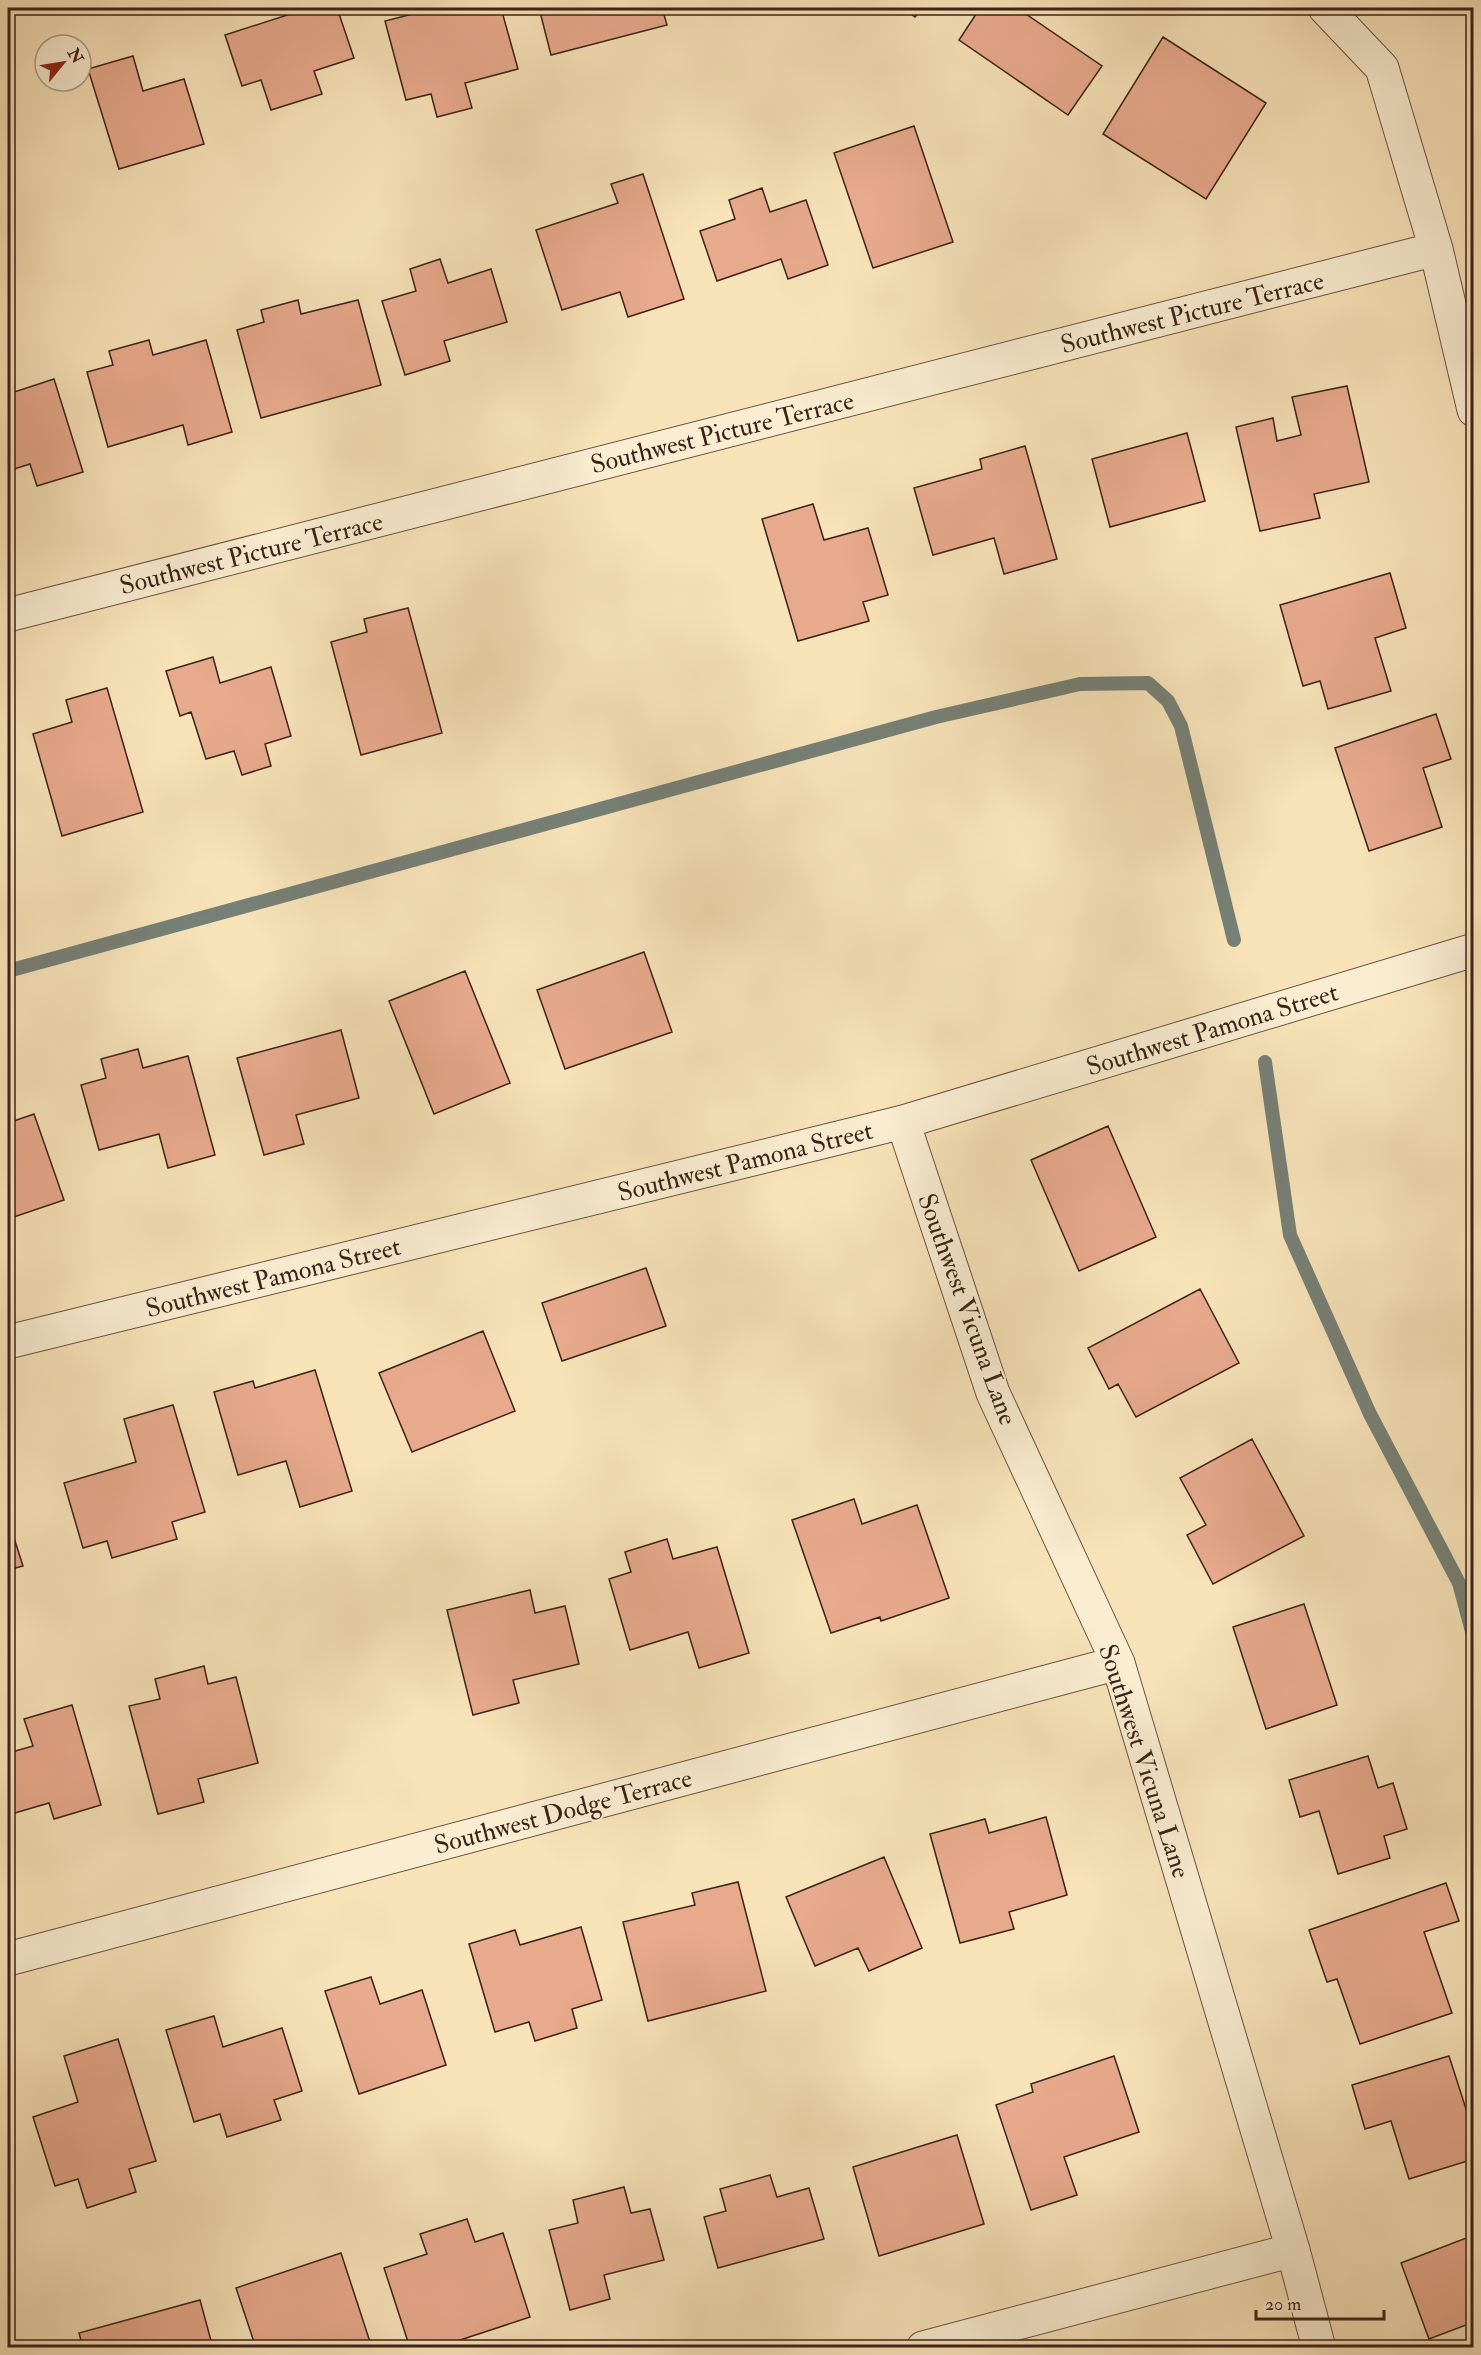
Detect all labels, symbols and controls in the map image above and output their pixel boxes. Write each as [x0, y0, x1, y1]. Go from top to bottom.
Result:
north arrow [33, 33, 93, 93]
text: N [62, 44, 88, 68]
street label: Southwest Picture Terrace [1057, 265, 1327, 361]
street label: Southwest Picture Terrace [587, 385, 857, 481]
street label: Southwest Picture Terrace [116, 506, 386, 602]
street label: Southwest Pamona Street [1082, 976, 1342, 1084]
street label: Southwest Pamona Street [614, 1115, 876, 1209]
street label: Southwest Vicuna Lane [910, 1189, 1024, 1430]
street label: Southwest Pamona Street [142, 1231, 404, 1325]
street label: Southwest Vicuna Lane [1091, 1640, 1197, 1882]
street label: Southwest Dodge Terrace [431, 1762, 696, 1862]
scale bar [1256, 2283, 1384, 2321]
text: 20 m [1265, 2293, 1301, 2316]

